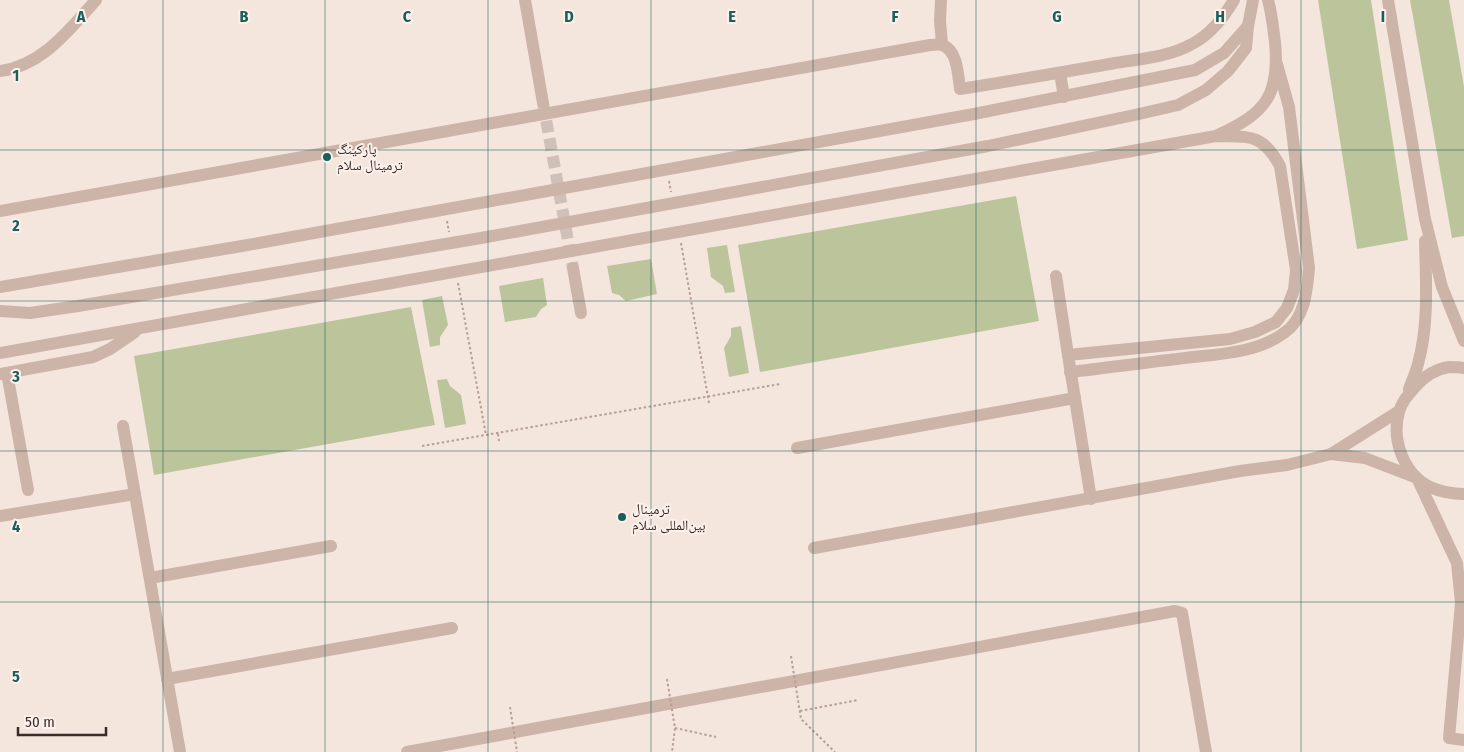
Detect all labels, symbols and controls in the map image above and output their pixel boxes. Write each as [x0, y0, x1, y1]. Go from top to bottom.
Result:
text: A [76, 7, 86, 26]
text: B [240, 7, 249, 26]
text: C [403, 7, 412, 26]
text: D [564, 7, 574, 26]
text: E [728, 7, 736, 26]
text: F [891, 7, 899, 26]
text: G [1052, 7, 1062, 26]
text: H [1215, 7, 1225, 26]
text: I [1381, 7, 1385, 26]
text: 1 [13, 66, 19, 85]
place label: پارکینگ ترمینال سلام [337, 141, 403, 175]
marker: پارکینگ ترمینال سلام [321, 151, 333, 163]
text: 2 [11, 216, 20, 235]
text: 3 [11, 367, 20, 386]
place label: ترمینال بین‌المللی سلام [632, 501, 706, 535]
marker: ترمینال بین‌المللی سلام [616, 511, 628, 523]
text: 4 [12, 517, 20, 536]
text: 5 [12, 667, 20, 686]
scale bar [18, 704, 105, 736]
text: 50 m [25, 713, 55, 731]

